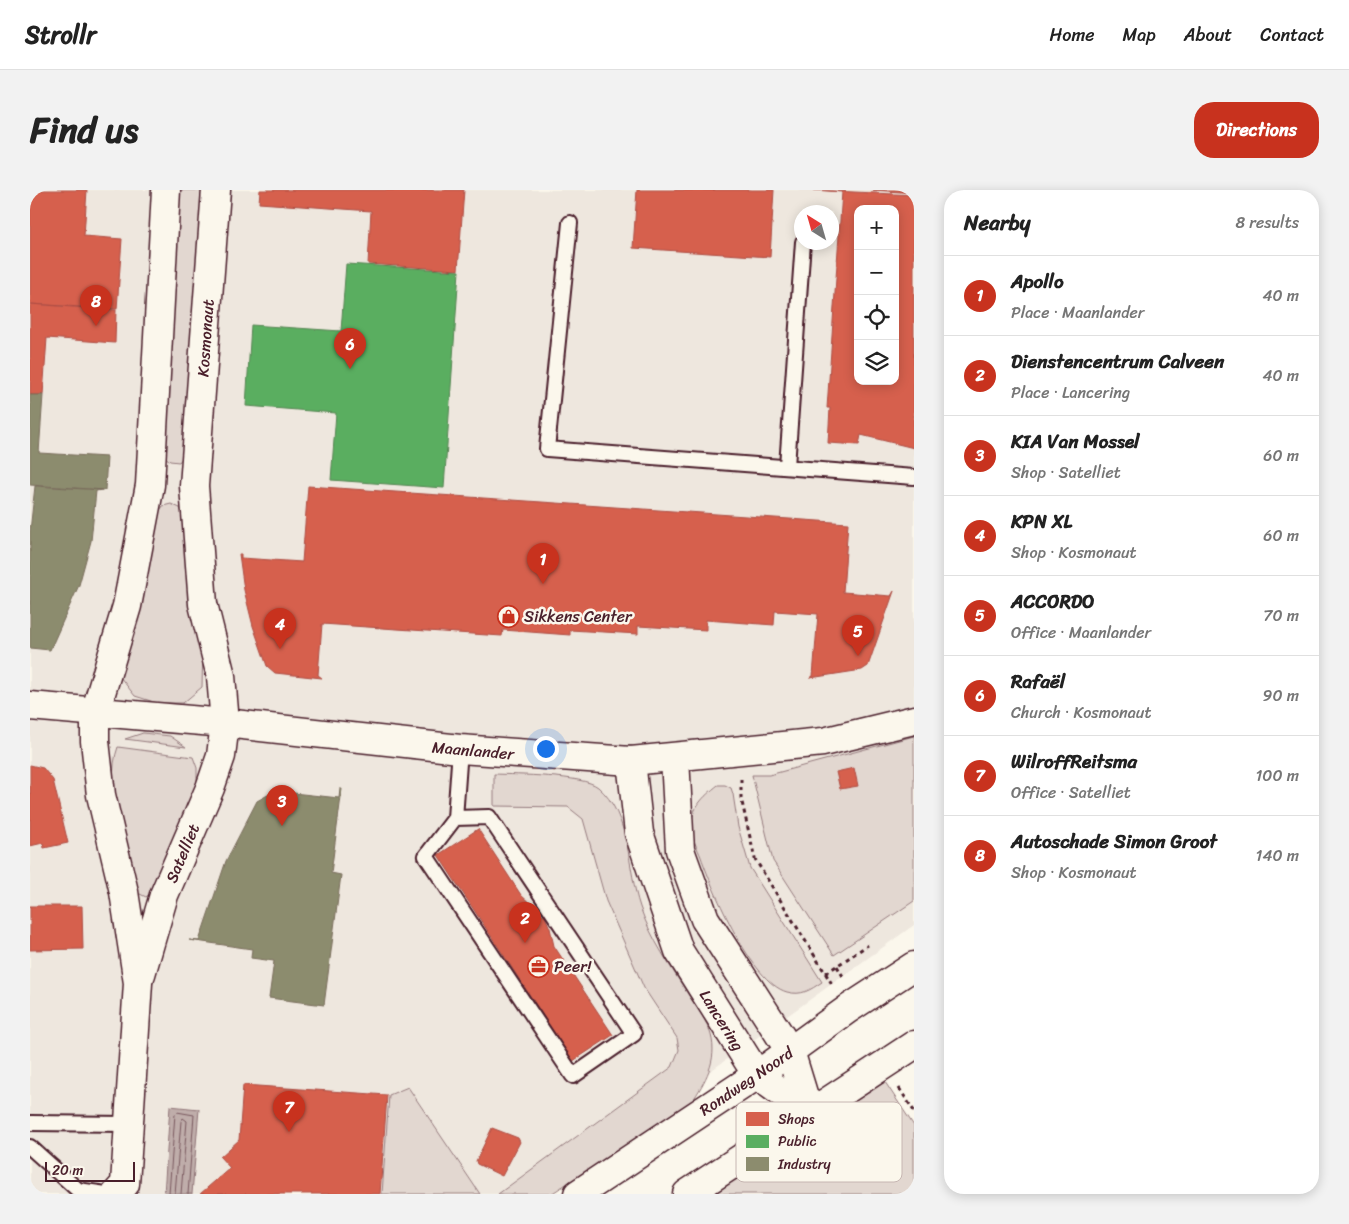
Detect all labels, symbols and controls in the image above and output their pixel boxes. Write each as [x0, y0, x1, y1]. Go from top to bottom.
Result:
text: Strollr [25, 14, 96, 56]
text: Home [1050, 19, 1095, 51]
text: Map [1123, 19, 1156, 51]
text: About [1184, 19, 1232, 51]
text: Contact [1260, 19, 1324, 51]
text: Find us [30, 99, 138, 161]
button: Directions [1194, 102, 1319, 158]
text: Nearby [964, 204, 1030, 242]
north arrow [794, 205, 839, 250]
map controls [854, 205, 899, 385]
button: + [854, 205, 899, 250]
text: 8 results [1236, 208, 1299, 237]
button: − [854, 250, 899, 295]
text: Apollo [1011, 265, 1064, 298]
text: 1 [977, 281, 983, 310]
text: 40 m [1262, 281, 1299, 310]
pin: 8 [80, 285, 112, 326]
button: locate [854, 295, 899, 340]
street label: Kosmonaut [188, 298, 223, 378]
text: Place · Maanlander [1011, 298, 1144, 327]
pin: 6 [334, 328, 366, 369]
button: layers [854, 340, 899, 385]
text: Dienstencentrum Calveen [1011, 345, 1224, 378]
text: 2 [975, 361, 985, 390]
text: 40 m [1262, 361, 1299, 390]
text: Place · Lancering [1011, 378, 1130, 407]
text: KIA Van Mossel [1011, 425, 1139, 458]
text: 3 [976, 441, 984, 470]
text: 60 m [1263, 441, 1299, 470]
text: Shop · Satelliet [1011, 458, 1121, 487]
text: KPN XL [1011, 505, 1072, 538]
text: 4 [975, 521, 985, 550]
text: 60 m [1263, 521, 1299, 550]
text: Shop · Kosmonaut [1011, 538, 1137, 567]
pin: 1 [527, 543, 559, 584]
text: ACCORDO [1011, 585, 1095, 618]
text: 5 [975, 601, 985, 630]
text: 70 m [1263, 601, 1299, 630]
place label: Sikkens Center [524, 602, 633, 631]
shop icon: Sikkens Center [496, 604, 520, 628]
pin: 4 [264, 608, 296, 649]
pin: 5 [842, 615, 874, 656]
text: Office · Maanlander [1011, 618, 1151, 647]
text: Rafaël [1011, 665, 1065, 698]
text: 6 [975, 681, 985, 710]
text: 90 m [1263, 681, 1299, 710]
text: Church · Kosmonaut [1011, 698, 1151, 727]
street label: Maanlander [431, 732, 517, 769]
your location [533, 736, 559, 762]
text: WilroffReitsma [1011, 745, 1137, 778]
text: 7 [975, 761, 985, 790]
text: 100 m [1255, 761, 1299, 790]
text: Office · Satelliet [1011, 778, 1131, 807]
pin: 3 [266, 785, 298, 826]
street label: Satelliet [157, 819, 208, 887]
text: Autoschade Simon Groot [1011, 825, 1217, 858]
text: 8 [975, 841, 985, 870]
text: 140 m [1256, 841, 1299, 870]
text: Shop · Kosmonaut [1011, 858, 1137, 887]
pin: 2 [509, 902, 541, 943]
place label: Peer! [554, 952, 592, 981]
office icon: Peer! [526, 954, 550, 978]
street label: Lancering [691, 984, 752, 1057]
street label: Rondweg Noord [693, 1038, 801, 1124]
pin: 7 [273, 1091, 305, 1132]
legend [736, 1102, 902, 1182]
text: Shops [778, 1107, 815, 1132]
text: Public [778, 1129, 817, 1154]
text: Industry [777, 1152, 832, 1177]
text: 20 m [52, 1158, 83, 1183]
scale bar [45, 1159, 135, 1182]

